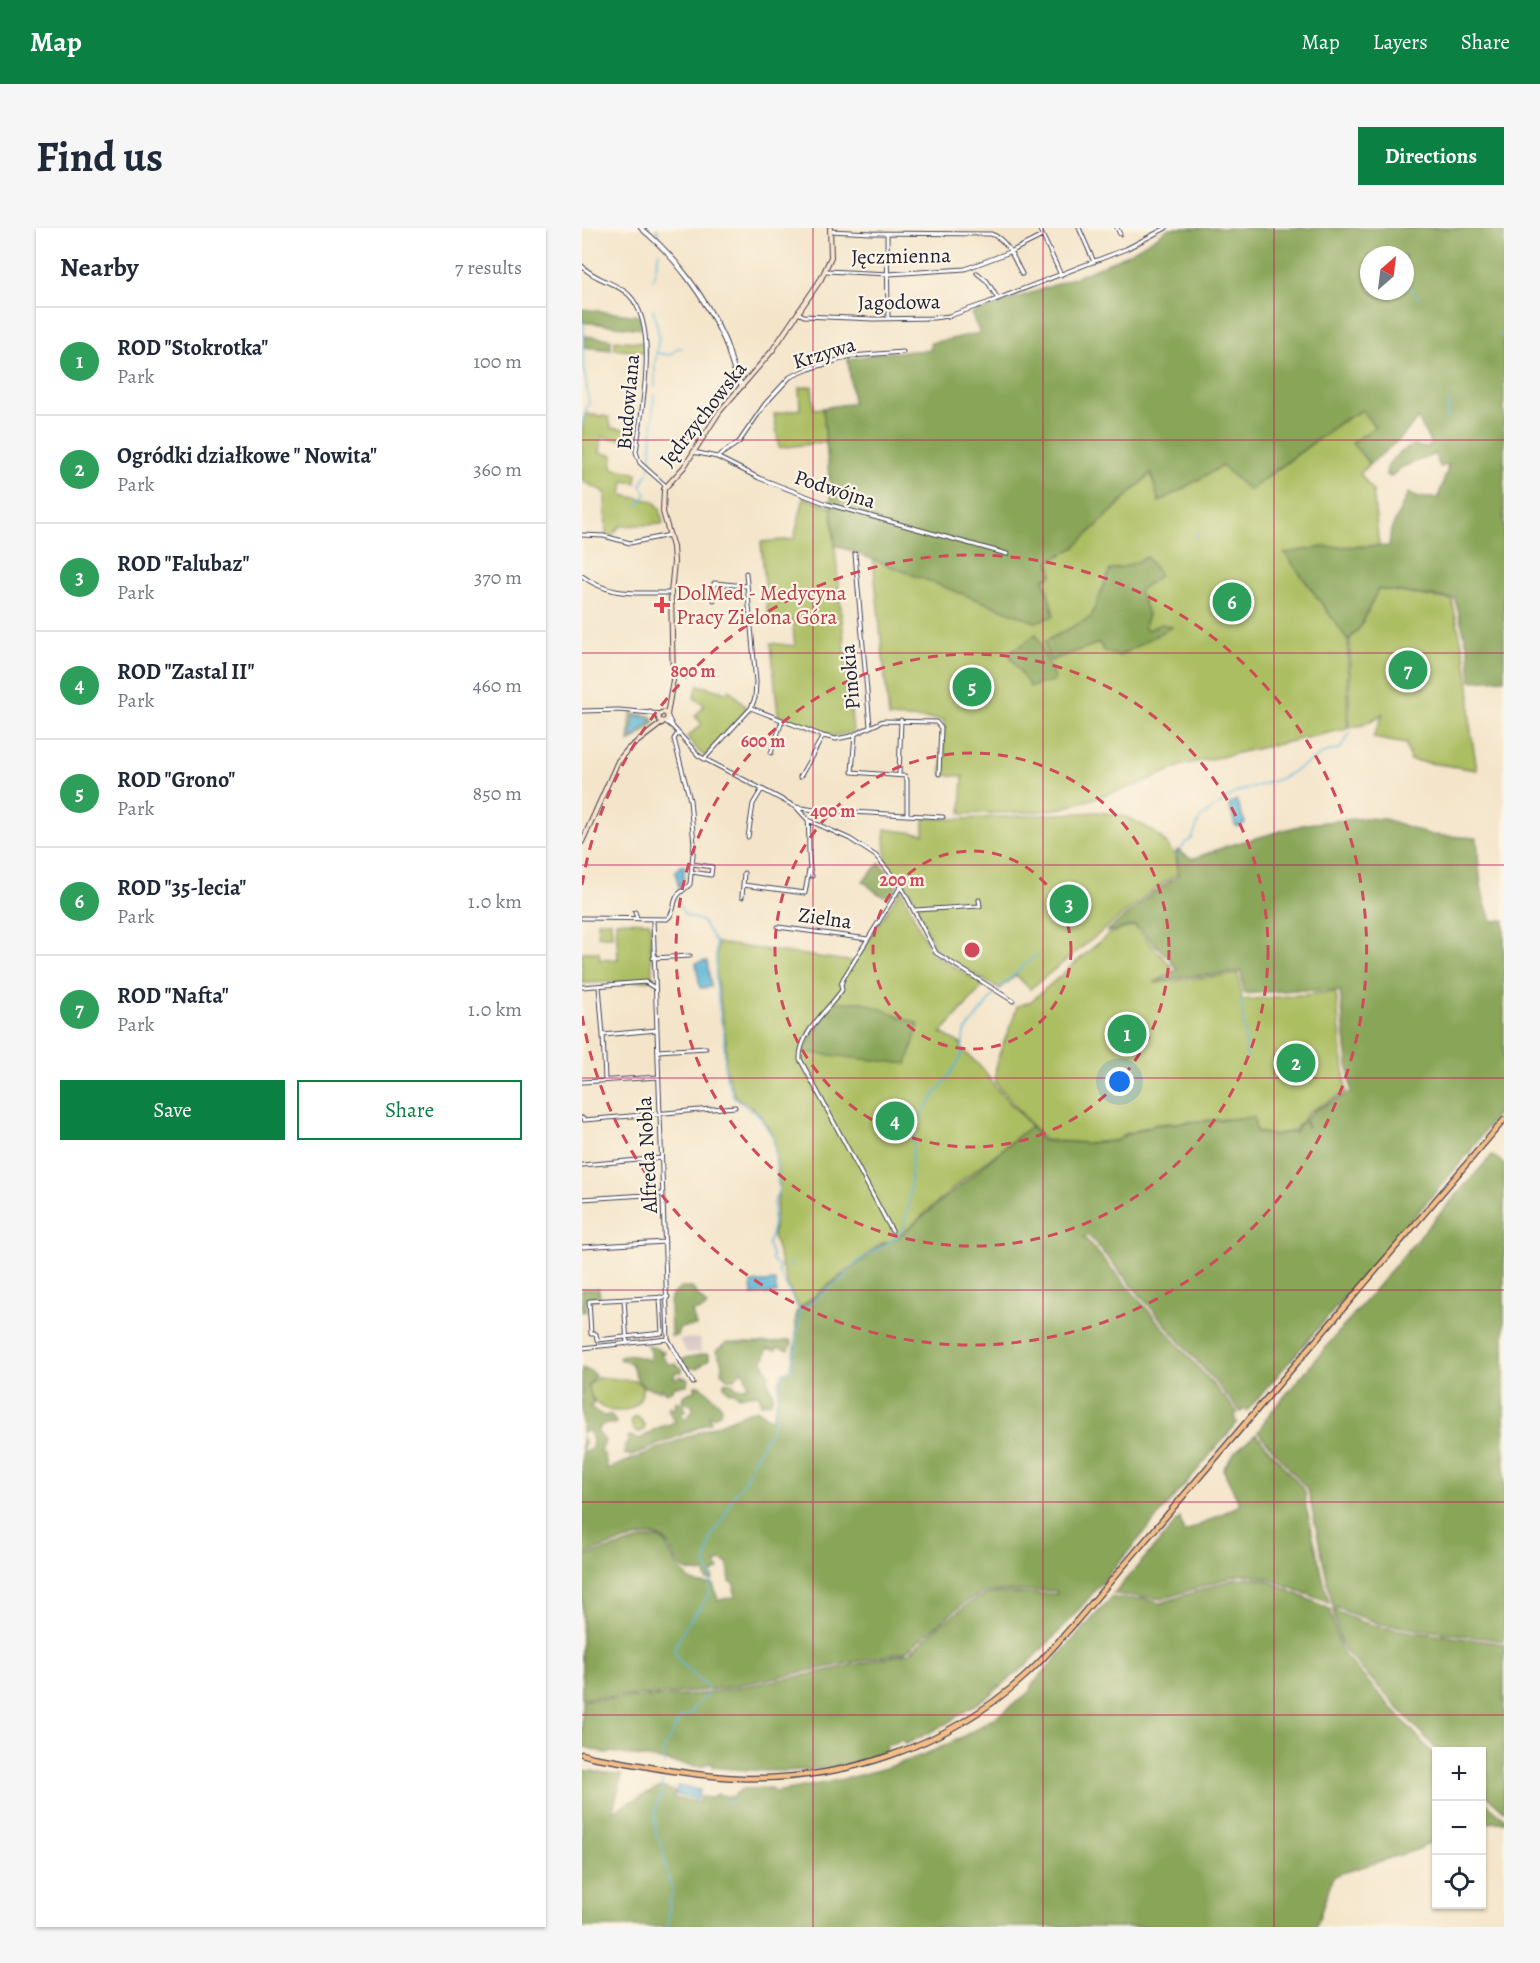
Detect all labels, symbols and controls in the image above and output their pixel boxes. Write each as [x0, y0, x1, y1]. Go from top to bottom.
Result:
text: Map [30, 23, 82, 61]
text: Map [1301, 28, 1340, 56]
text: Layers [1373, 28, 1428, 56]
text: Share [1461, 28, 1510, 56]
button: Directions [1358, 127, 1504, 185]
text: Find us [36, 128, 163, 185]
street label: Jęczmienna [851, 241, 951, 271]
north arrow [1360, 246, 1414, 300]
text: Nearby [60, 250, 139, 285]
text: 7 results [455, 254, 522, 281]
street label: Jagodowa [857, 287, 941, 317]
street label: Krzywa [789, 330, 859, 376]
text: ROD "Stokrotka" [117, 333, 268, 363]
text: 1 [76, 348, 83, 375]
text: 100 m [473, 348, 522, 375]
street label: Budowlana [610, 353, 646, 451]
street label: Jędrzychowska [653, 355, 753, 473]
text: Park [117, 363, 155, 390]
text: Ogródki działkowe " Nowita" [117, 441, 377, 471]
text: 2 [75, 456, 84, 483]
text: 360 m [473, 456, 522, 483]
street label: Podwójna [791, 463, 879, 515]
text: Park [117, 471, 155, 498]
text: ROD "Falubaz" [117, 549, 250, 579]
text: 3 [75, 564, 84, 591]
text: 370 m [474, 564, 522, 591]
text: Park [117, 579, 155, 606]
place label: DolMed - Medycyna Pracy Zielona Góra [676, 579, 847, 631]
pin: 6 [1212, 580, 1252, 625]
marker: DolMed - Medycyna Pracy Zielona Góra [653, 596, 671, 614]
street label: Pinokia [833, 643, 867, 711]
pin: 7 [1388, 648, 1428, 692]
text: ROD "Zastal II" [117, 657, 254, 687]
text: 800 m [671, 659, 715, 683]
pin: 5 [952, 664, 992, 710]
text: 4 [75, 672, 84, 699]
text: 460 m [472, 672, 522, 699]
text: Park [117, 687, 155, 714]
text: 600 m [741, 729, 785, 753]
text: ROD "Grono" [117, 765, 235, 795]
text: 5 [75, 780, 84, 807]
text: 850 m [472, 780, 522, 807]
text: Park [117, 795, 155, 822]
text: 400 m [811, 799, 855, 823]
text: 200 m [879, 868, 925, 892]
text: ROD "35-lecia" [117, 873, 246, 903]
pin: 3 [1050, 882, 1088, 926]
text: 6 [75, 888, 84, 915]
text: 1.0 km [468, 888, 522, 915]
street label: Zielna [796, 900, 854, 936]
text: Park [117, 903, 155, 930]
centre of rings [962, 940, 982, 960]
text: ROD "Nafta" [117, 981, 229, 1011]
text: 7 [75, 996, 84, 1023]
text: 1.0 km [468, 996, 522, 1023]
text: Park [117, 1011, 155, 1038]
pin: 1 [1108, 1012, 1146, 1056]
pin: 2 [1276, 1040, 1316, 1086]
your location [1105, 1067, 1134, 1096]
button: Save [60, 1080, 285, 1140]
button: Share [297, 1080, 522, 1140]
street label: Alfreda Nobla [630, 1096, 664, 1215]
pin: 4 [876, 1098, 914, 1144]
map controls [1432, 1747, 1486, 1909]
button: + [1432, 1747, 1486, 1801]
button: − [1432, 1801, 1486, 1855]
button: locate [1432, 1855, 1486, 1909]

